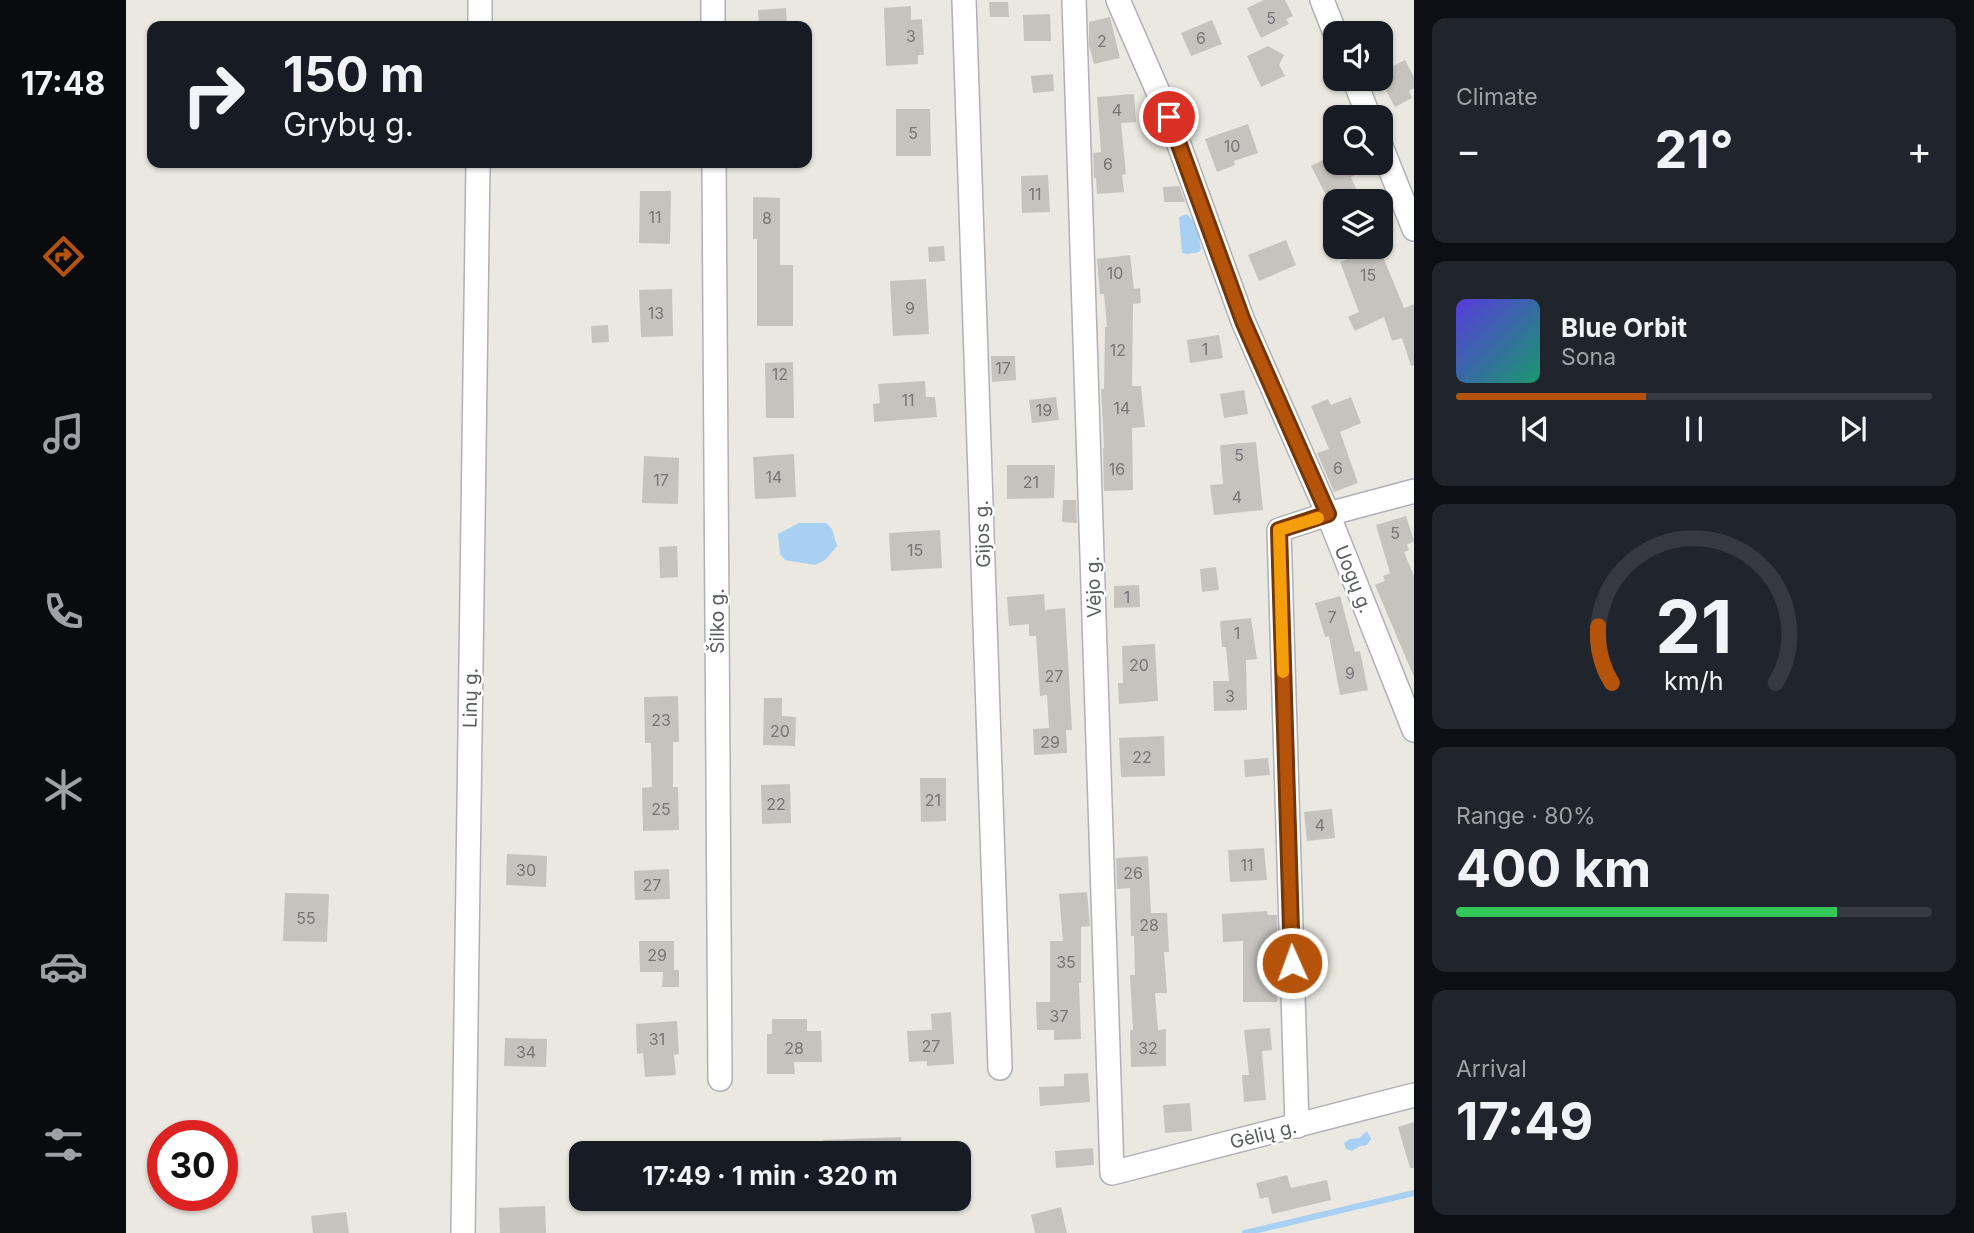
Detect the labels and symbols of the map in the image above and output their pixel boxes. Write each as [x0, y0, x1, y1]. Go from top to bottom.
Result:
house number: 5 [1266, 8, 1276, 28]
house number: 3 [906, 26, 916, 46]
house number: 6 [1196, 28, 1206, 48]
house number: 2 [1097, 31, 1107, 51]
pin [1139, 87, 1199, 147]
house number: 4 [1112, 100, 1122, 120]
house number: 5 [908, 123, 918, 143]
house number: 10 [1224, 136, 1240, 156]
house number: 6 [1103, 154, 1113, 174]
house number: 11 [1028, 184, 1042, 204]
house number: 11 [648, 207, 662, 227]
house number: 8 [762, 208, 772, 228]
house number: 10 [1107, 263, 1123, 283]
house number: 15 [1360, 265, 1376, 285]
house number: 9 [905, 298, 915, 318]
house number: 13 [648, 303, 664, 323]
house number: 1 [1202, 339, 1208, 359]
house number: 12 [1110, 340, 1126, 360]
house number: 17 [995, 358, 1011, 378]
house number: 12 [772, 364, 788, 384]
house number: 11 [901, 390, 915, 410]
house number: 14 [1114, 398, 1130, 418]
house number: 19 [1036, 400, 1052, 420]
house number: 5 [1234, 445, 1244, 465]
house number: 6 [1333, 458, 1343, 478]
house number: 16 [1109, 459, 1125, 479]
house number: 14 [766, 467, 782, 487]
house number: 17 [653, 470, 669, 490]
house number: 21 [1023, 472, 1039, 492]
house number: 4 [1232, 487, 1242, 507]
street label: Gijos g. [970, 500, 995, 568]
house number: 5 [1390, 523, 1400, 543]
house number: 15 [907, 540, 923, 560]
street label: Uogų g. [1330, 542, 1377, 616]
street label: Vėjo g. [1081, 556, 1106, 618]
house number: 1 [1124, 587, 1130, 607]
street label: Šilko g. [706, 588, 729, 654]
house number: 7 [1327, 607, 1337, 627]
house number: 1 [1234, 623, 1240, 643]
house number: 20 [1129, 655, 1149, 675]
house number: 9 [1345, 663, 1355, 683]
house number: 27 [1045, 666, 1063, 686]
street label: Linų g. [458, 668, 483, 728]
house number: 3 [1225, 686, 1235, 706]
house number: 23 [651, 710, 671, 730]
house number: 20 [770, 721, 790, 741]
house number: 29 [1040, 732, 1060, 752]
house number: 22 [1132, 747, 1152, 767]
house number: 21 [925, 790, 941, 810]
house number: 22 [766, 794, 786, 814]
house number: 25 [651, 799, 671, 819]
house number: 4 [1315, 815, 1325, 835]
house number: 11 [1240, 855, 1254, 875]
house number: 30 [516, 860, 536, 880]
house number: 26 [1123, 863, 1143, 883]
house number: 27 [643, 875, 661, 895]
house number: 55 [296, 908, 316, 928]
house number: 28 [1139, 915, 1159, 935]
position arrow [1255, 926, 1329, 1000]
house number: 29 [647, 945, 667, 965]
house number: 35 [1056, 952, 1076, 972]
house number: 37 [1050, 1006, 1068, 1026]
house number: 31 [649, 1029, 665, 1049]
house number: 27 [922, 1036, 940, 1056]
house number: 28 [784, 1038, 804, 1058]
house number: 32 [1138, 1038, 1158, 1058]
house number: 34 [516, 1042, 536, 1062]
street label: Gėlių g. [1227, 1115, 1299, 1154]
speed limit sign: 30 [147, 1120, 238, 1211]

